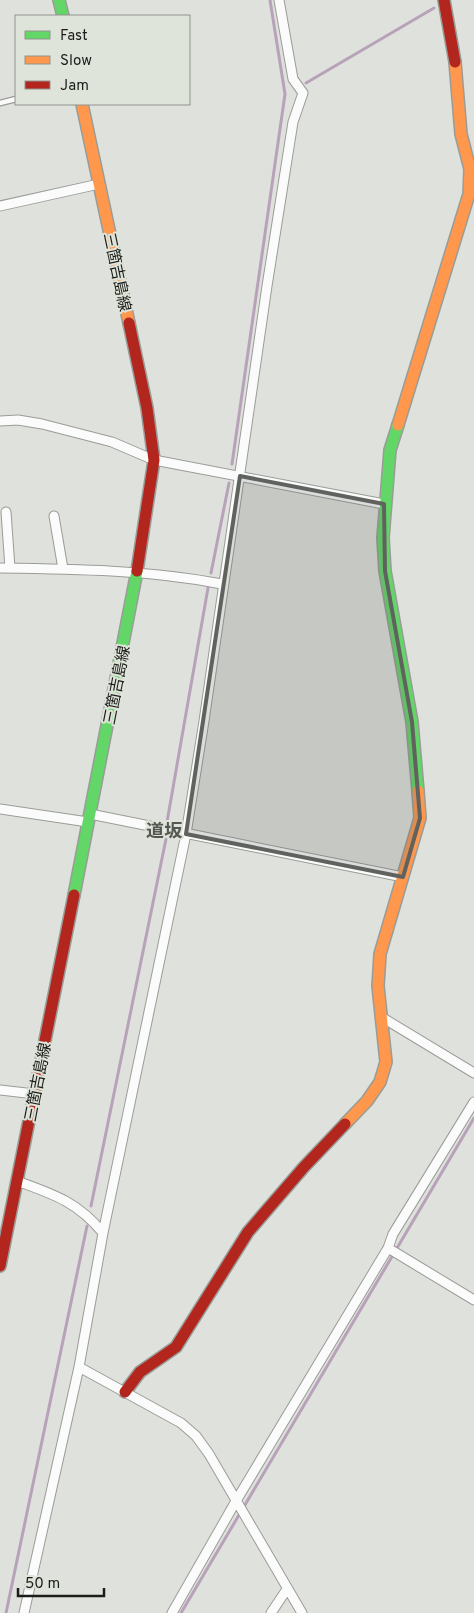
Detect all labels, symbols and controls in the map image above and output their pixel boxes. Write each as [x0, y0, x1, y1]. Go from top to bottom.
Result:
legend [15, 15, 190, 105]
text: Fast [60, 27, 88, 46]
text: Slow [60, 52, 92, 71]
text: Jam [60, 77, 89, 96]
street label: 三箇吉島線 [98, 231, 134, 314]
street label: 三箇吉島線 [101, 644, 135, 727]
district label: 道坂 [146, 821, 183, 844]
street label: 三箇吉島線 [22, 1041, 56, 1124]
scale bar [18, 1566, 104, 1598]
text: 50 m [25, 1575, 60, 1594]

